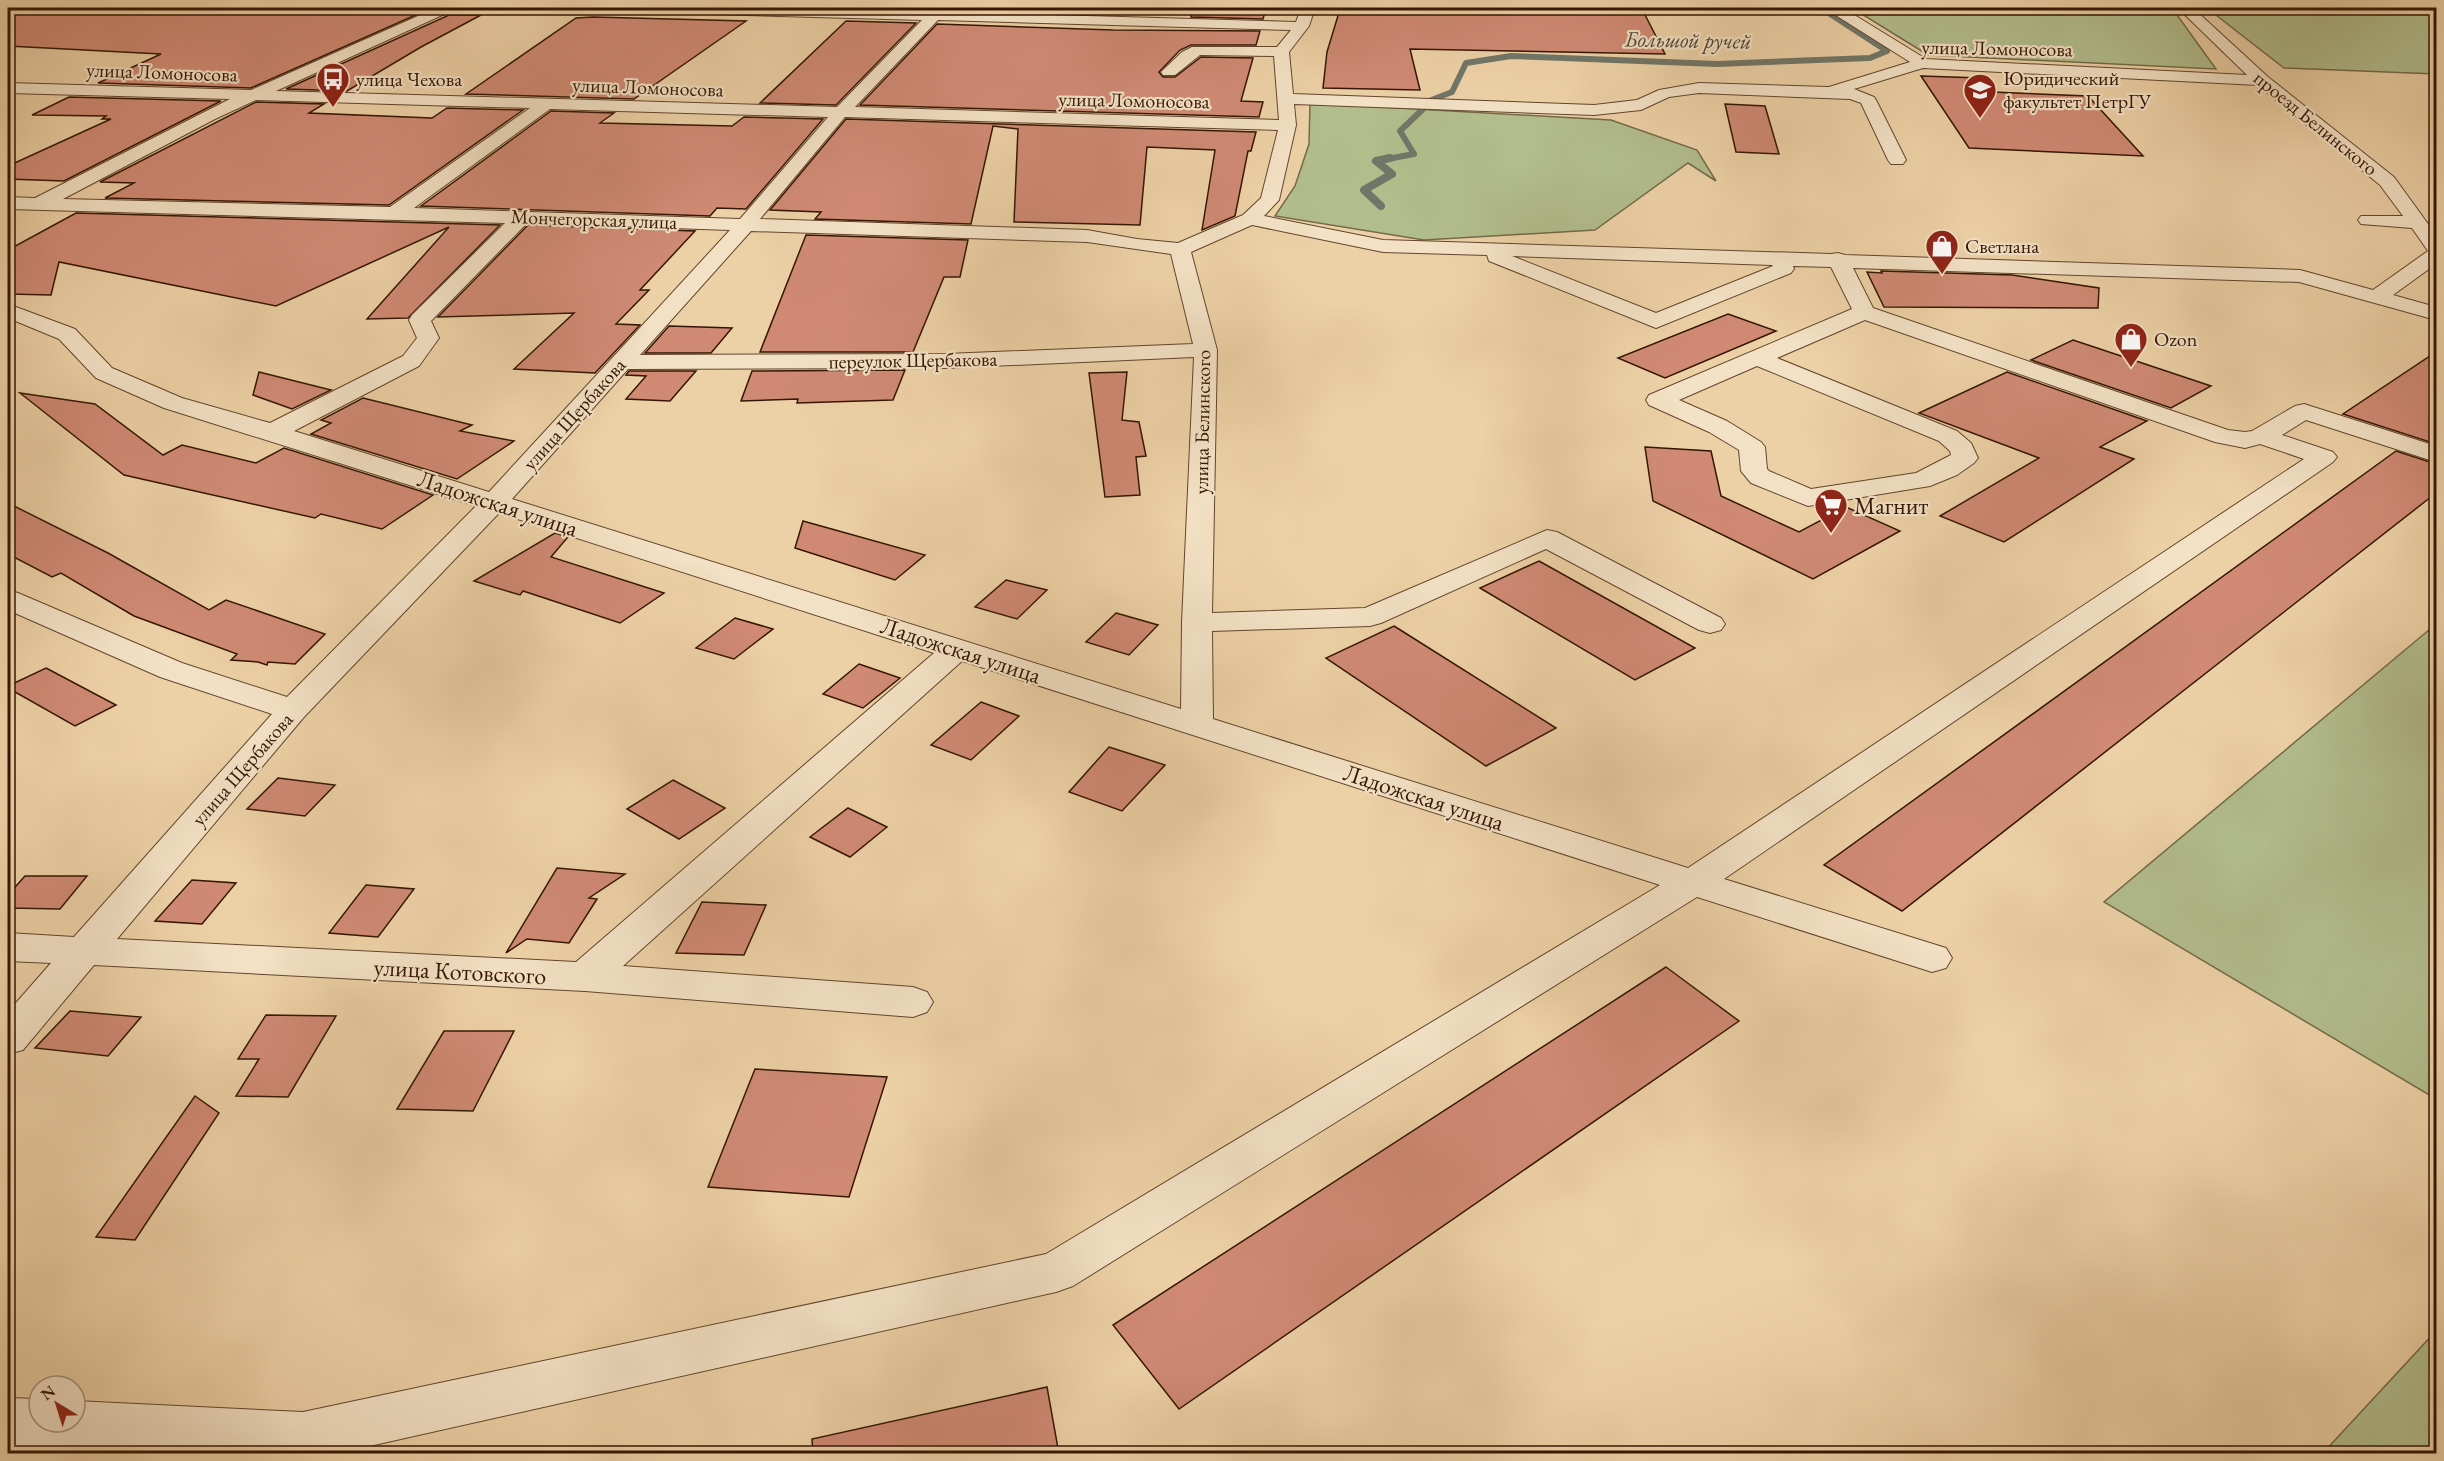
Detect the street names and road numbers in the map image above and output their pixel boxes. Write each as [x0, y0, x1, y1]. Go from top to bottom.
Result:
street label: улица Ломоносова [1921, 34, 2073, 62]
street label: улица Ломоносова [86, 56, 238, 88]
street label: проезд Белинского [2249, 65, 2384, 181]
street label: улица Ломоносова [572, 71, 724, 103]
street label: улица Ломоносова [1058, 86, 1210, 114]
street label: Мончегорская улица [510, 203, 678, 235]
street label: переулок Щербакова [828, 346, 998, 374]
street label: улица Белинского [1188, 349, 1216, 495]
street label: улица Щербакова [517, 352, 631, 476]
street label: Ладожская улица [414, 462, 583, 544]
street label: Ладожская улица [877, 609, 1046, 691]
street label: улица Щербакова [186, 707, 298, 831]
street label: Ладожская улица [1340, 756, 1509, 838]
street label: улица Котовского [373, 951, 547, 991]

